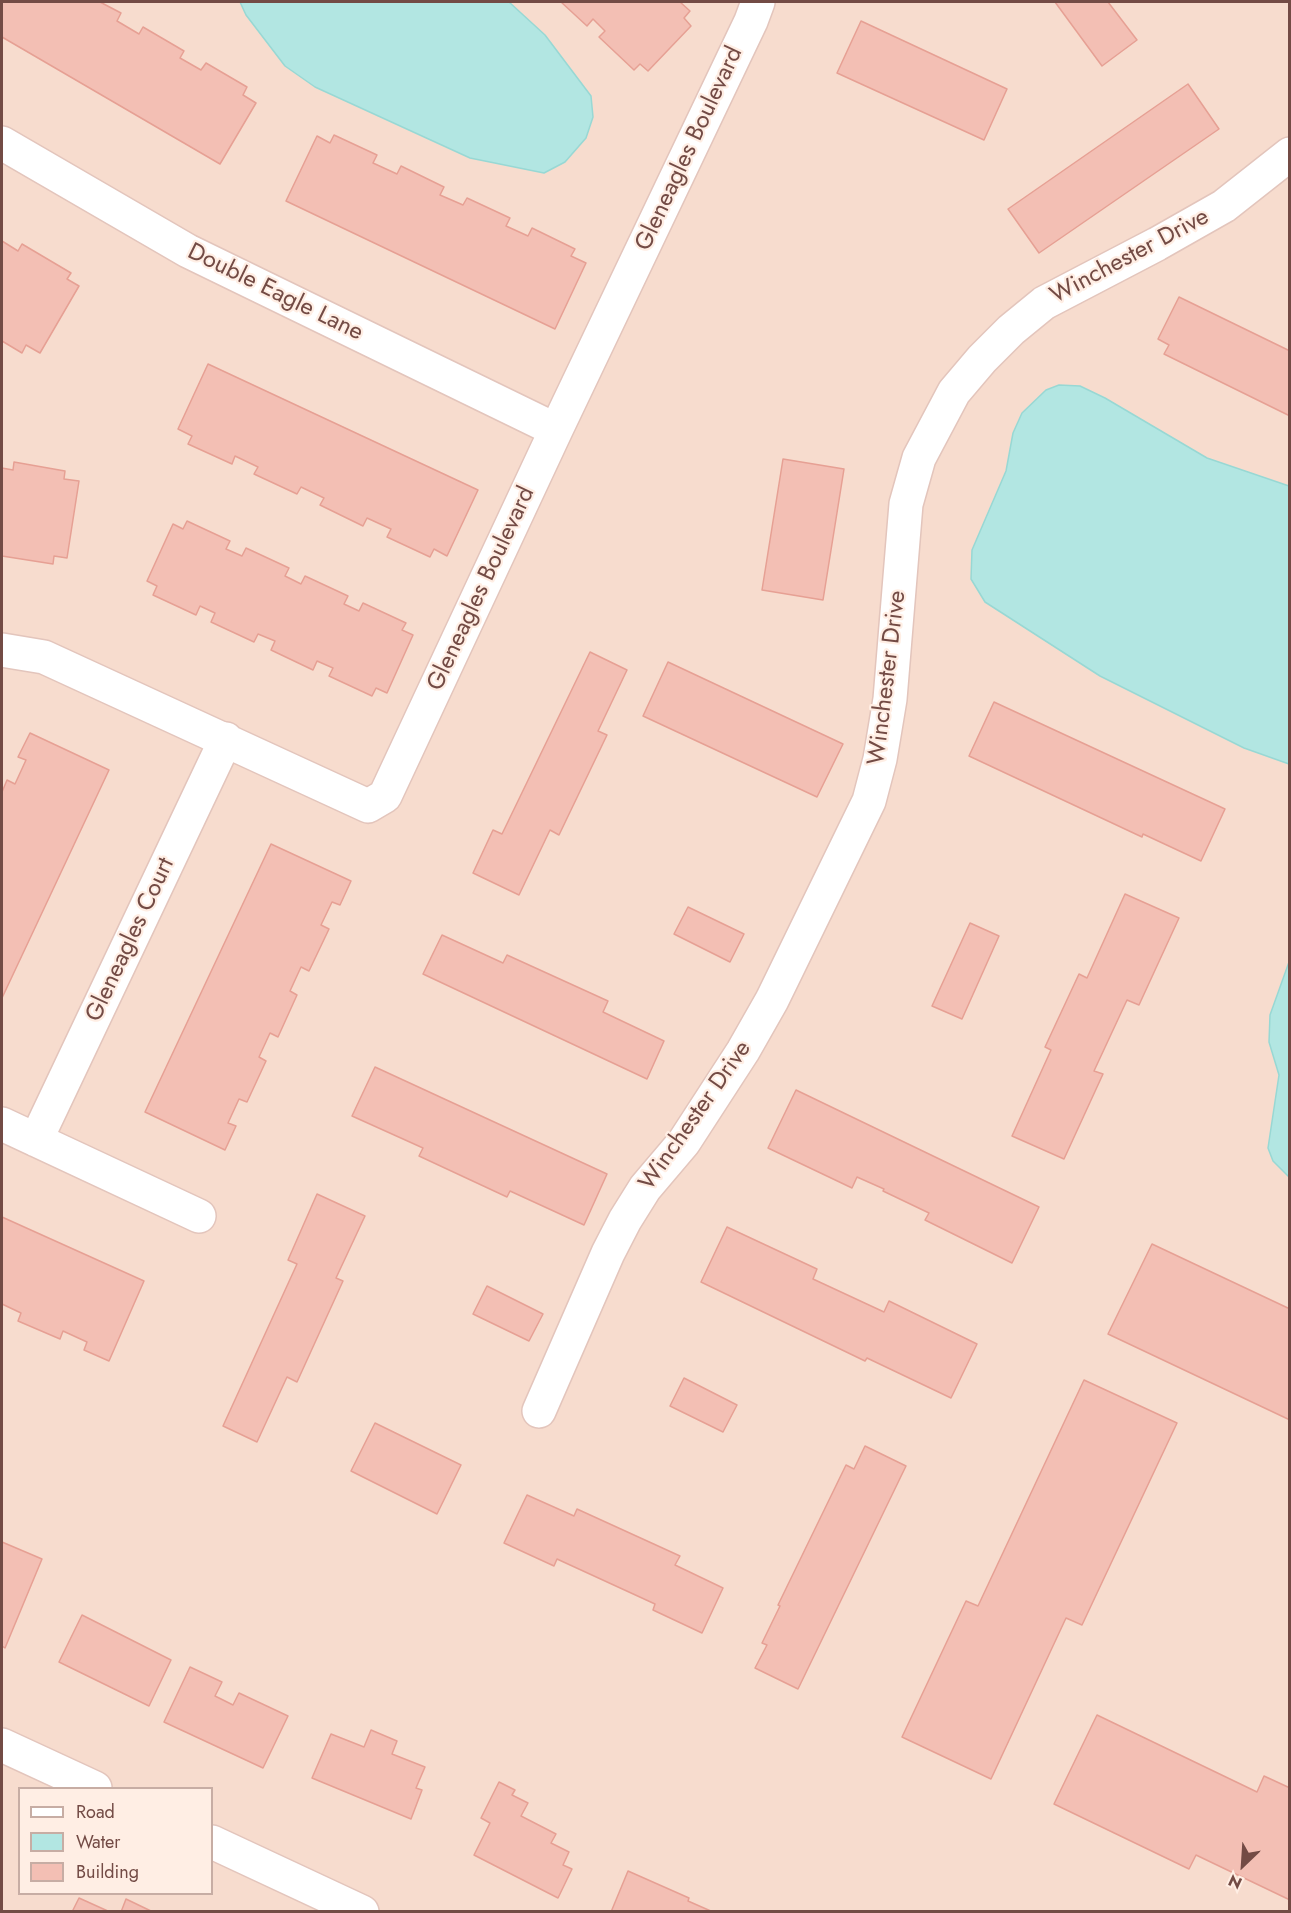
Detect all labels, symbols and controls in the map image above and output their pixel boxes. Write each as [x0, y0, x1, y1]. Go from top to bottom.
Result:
street label: Gleneagles Boulevard [630, 42, 750, 256]
street label: Winchester Drive [1046, 203, 1214, 311]
street label: Double Eagle Lane [183, 238, 367, 348]
street label: Gleneagles Boulevard [422, 482, 542, 696]
street label: Winchester Drive [863, 589, 913, 767]
street label: Gleneagles Court [80, 853, 182, 1027]
street label: Winchester Drive [634, 1036, 758, 1196]
legend [18, 1787, 213, 1895]
text: Road [76, 1799, 115, 1825]
text: Water [76, 1829, 120, 1855]
north arrow [1213, 1835, 1273, 1895]
text: Building [76, 1859, 139, 1885]
text: N [1225, 1869, 1246, 1895]

